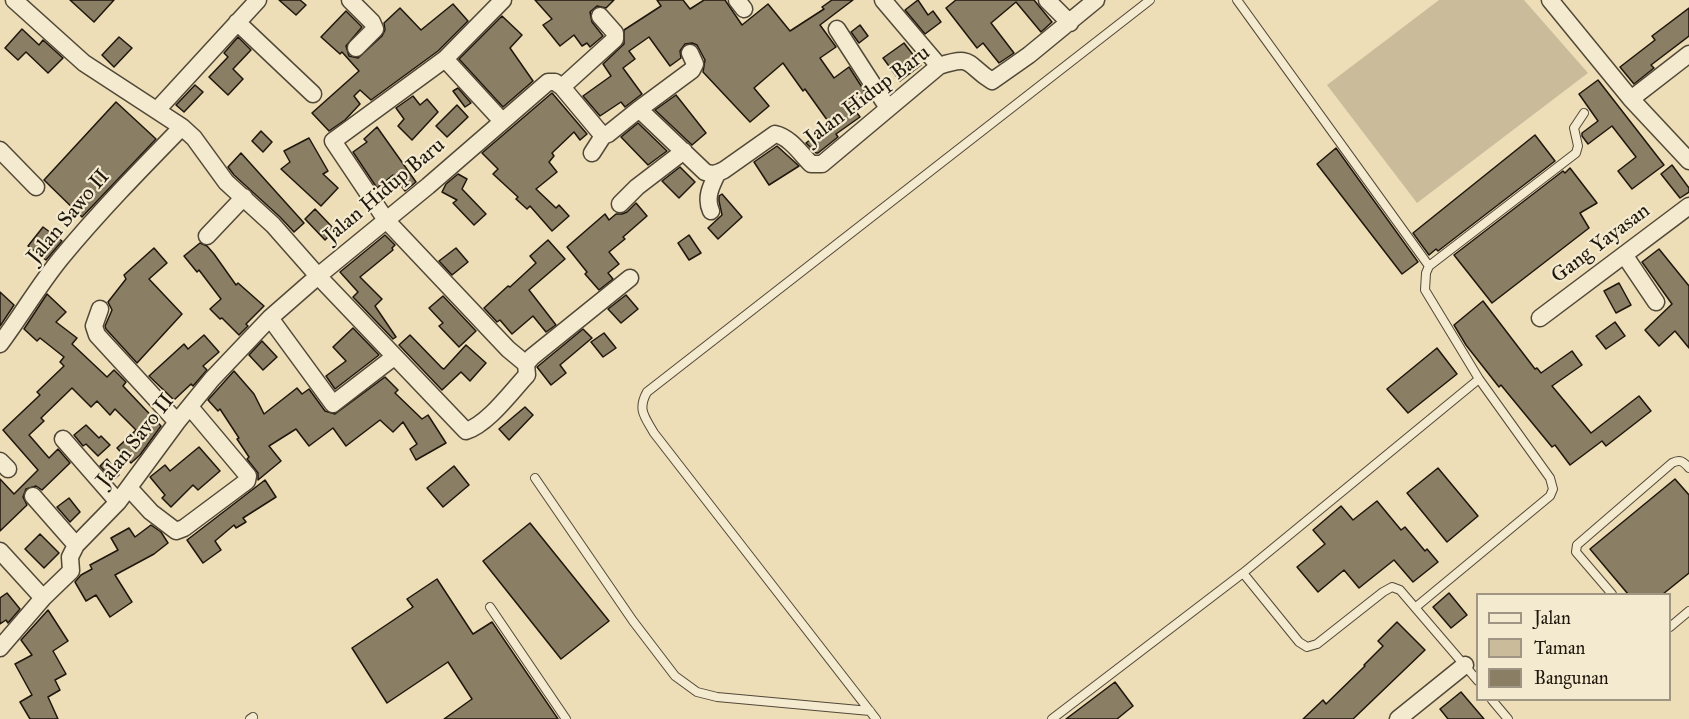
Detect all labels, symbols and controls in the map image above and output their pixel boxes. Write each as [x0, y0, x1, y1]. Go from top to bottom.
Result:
street label: Jalan Hidup Baru [801, 41, 935, 151]
street label: Jalan Hidup Baru [320, 133, 450, 249]
street label: Jalan Sawo II [22, 165, 116, 269]
street label: Gang Yayasan [1547, 199, 1655, 289]
street label: Jalan Savo II [92, 389, 180, 493]
legend [1476, 593, 1671, 701]
text: Jalan [1534, 607, 1571, 629]
text: Taman [1534, 637, 1585, 659]
text: Bangunan [1534, 667, 1609, 689]

